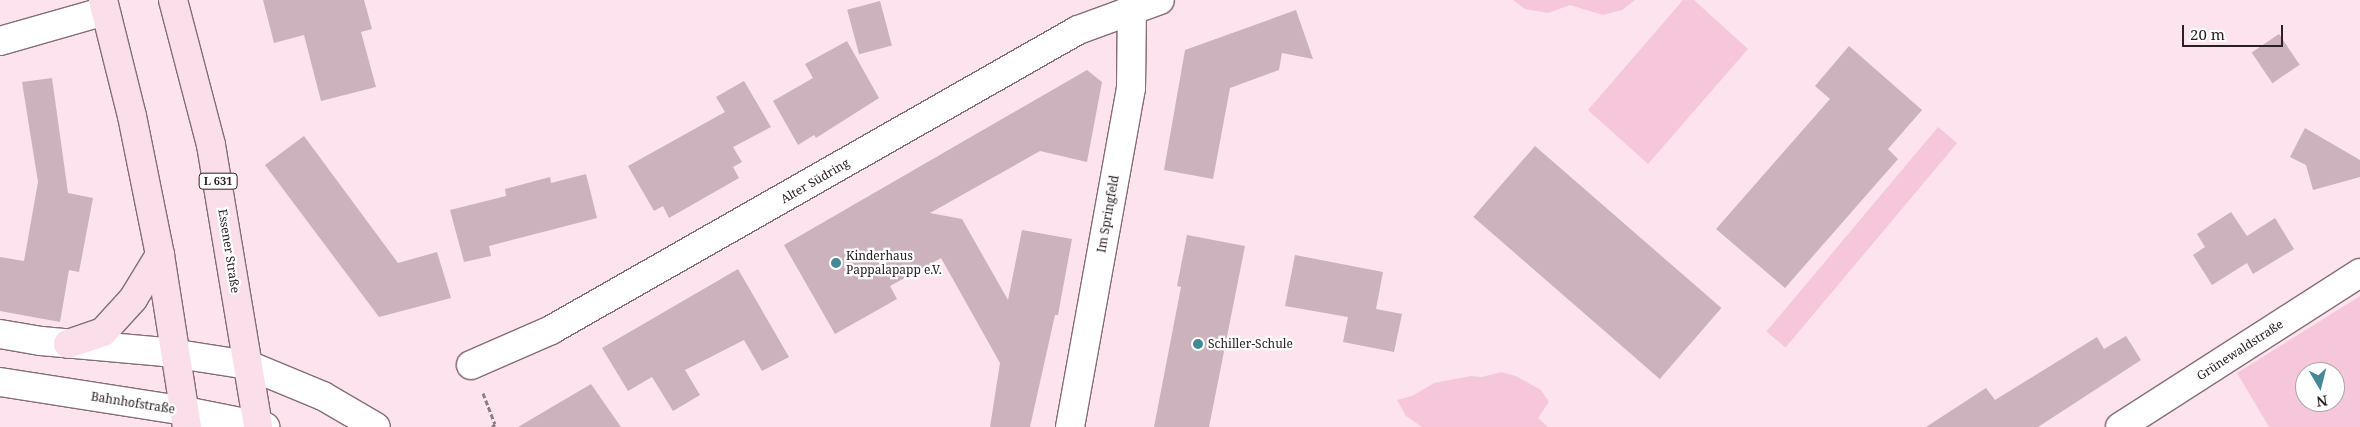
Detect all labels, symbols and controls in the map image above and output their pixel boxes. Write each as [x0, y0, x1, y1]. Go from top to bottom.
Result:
scale bar [2185, 15, 2286, 47]
text: 20 m [2190, 24, 2225, 44]
street label: Alter Südring [778, 156, 852, 206]
road number: L 631 [198, 172, 238, 190]
street label: Im Springfeld [1094, 174, 1122, 254]
street label: Essener Straße [215, 208, 243, 294]
place label: Kinderhaus Pappalapapp e.V. [846, 249, 942, 277]
marker: Kinderhaus Pappalapapp e.V. [830, 257, 842, 269]
street label: Grünewaldstraße [2194, 317, 2286, 383]
place label: Schiller-Schule [1208, 337, 1293, 351]
marker: Schiller-Schule [1192, 338, 1204, 350]
north arrow [2295, 362, 2345, 412]
street label: Bahnhofstraße [90, 389, 176, 417]
text: N [2315, 391, 2329, 412]

